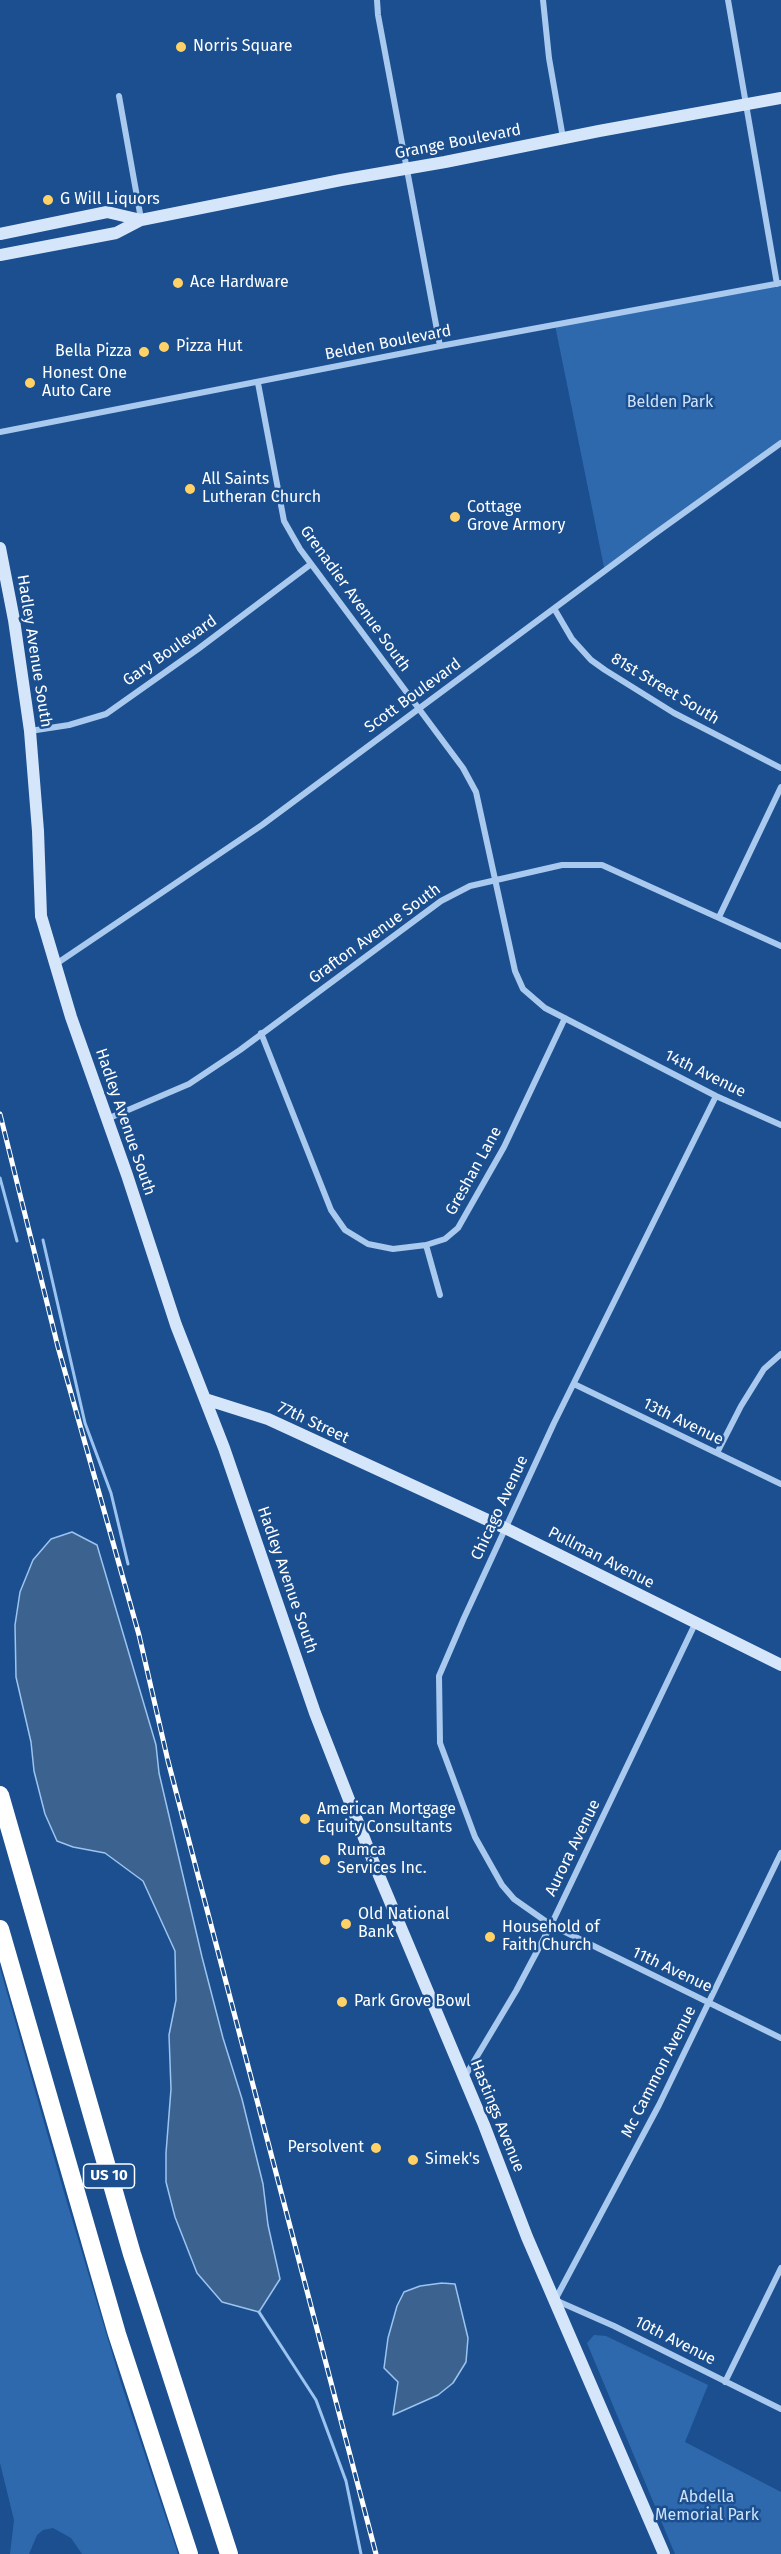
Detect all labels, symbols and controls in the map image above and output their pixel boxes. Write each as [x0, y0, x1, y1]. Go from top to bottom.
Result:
place label: Norris Square [193, 37, 293, 57]
marker: Norris Square [174, 40, 188, 54]
street label: Grange Boulevard [393, 120, 523, 164]
place label: G Will Liquors [60, 190, 160, 210]
marker: G Will Liquors [41, 193, 55, 207]
place label: Ace Hardware [190, 273, 289, 293]
marker: Ace Hardware [171, 276, 185, 290]
street label: Belden Boulevard [323, 321, 453, 365]
place label: Pizza Hut [176, 337, 242, 357]
marker: Pizza Hut [157, 340, 171, 354]
place label: Bella Pizza [55, 342, 132, 362]
marker: Bella Pizza [137, 345, 151, 359]
place label: Honest One Auto Care [42, 364, 127, 402]
marker: Honest One Auto Care [23, 376, 37, 390]
park label: Belden Park [627, 393, 713, 413]
place label: All Saints Lutheran Church [202, 470, 321, 508]
marker: All Saints Lutheran Church [183, 482, 197, 496]
place label: Cottage Grove Armory [467, 498, 565, 536]
marker: Cottage Grove Armory [448, 510, 462, 524]
street label: Grenadier Avenue South [296, 522, 414, 676]
street label: Hadley Avenue South [12, 573, 56, 729]
street label: Gary Boulevard [119, 611, 221, 691]
street label: 81st Street South [607, 649, 723, 729]
street label: Scott Boulevard [361, 655, 465, 737]
street label: Grafton Avenue South [305, 880, 445, 988]
street label: Hadley Avenue South [91, 1046, 159, 1198]
street label: 14th Avenue [661, 1046, 749, 1102]
street label: Greshan Lane [442, 1123, 506, 1219]
street label: 13th Avenue [640, 1394, 726, 1450]
street label: 77th Street [274, 1398, 352, 1448]
street label: Chicago Avenue [467, 1453, 533, 1563]
street label: Hadley Avenue South [253, 1504, 321, 1656]
street label: Pullman Avenue [545, 1523, 657, 1593]
street label: Aurora Avenue [541, 1797, 605, 1899]
place label: American Mortgage Equity Consultants [317, 1800, 456, 1838]
marker: American Mortgage Equity Consultants [298, 1812, 312, 1826]
place label: Rumca Services Inc. [337, 1841, 427, 1879]
marker: Rumca Services Inc. [318, 1853, 332, 1867]
place label: Old National Bank [358, 1905, 449, 1943]
marker: Old National Bank [339, 1917, 353, 1931]
place label: Household of Faith Church [502, 1918, 600, 1956]
marker: Household of Faith Church [483, 1930, 497, 1944]
street label: 11th Avenue [629, 1943, 715, 1997]
place label: Park Grove Bowl [354, 1992, 471, 2012]
marker: Park Grove Bowl [335, 1995, 349, 2009]
street label: Mc Cammon Avenue [617, 2003, 701, 2141]
street label: Hastings Avenue [466, 2057, 528, 2175]
place label: Persolvent [288, 2138, 364, 2158]
marker: Persolvent [369, 2141, 383, 2155]
place label: Simek's [425, 2150, 480, 2170]
marker: Simek's [406, 2153, 420, 2167]
road number: US 10 [84, 2164, 134, 2188]
street label: 10th Avenue [631, 2312, 719, 2370]
park label: Abdella Memorial Park [655, 2488, 759, 2526]

